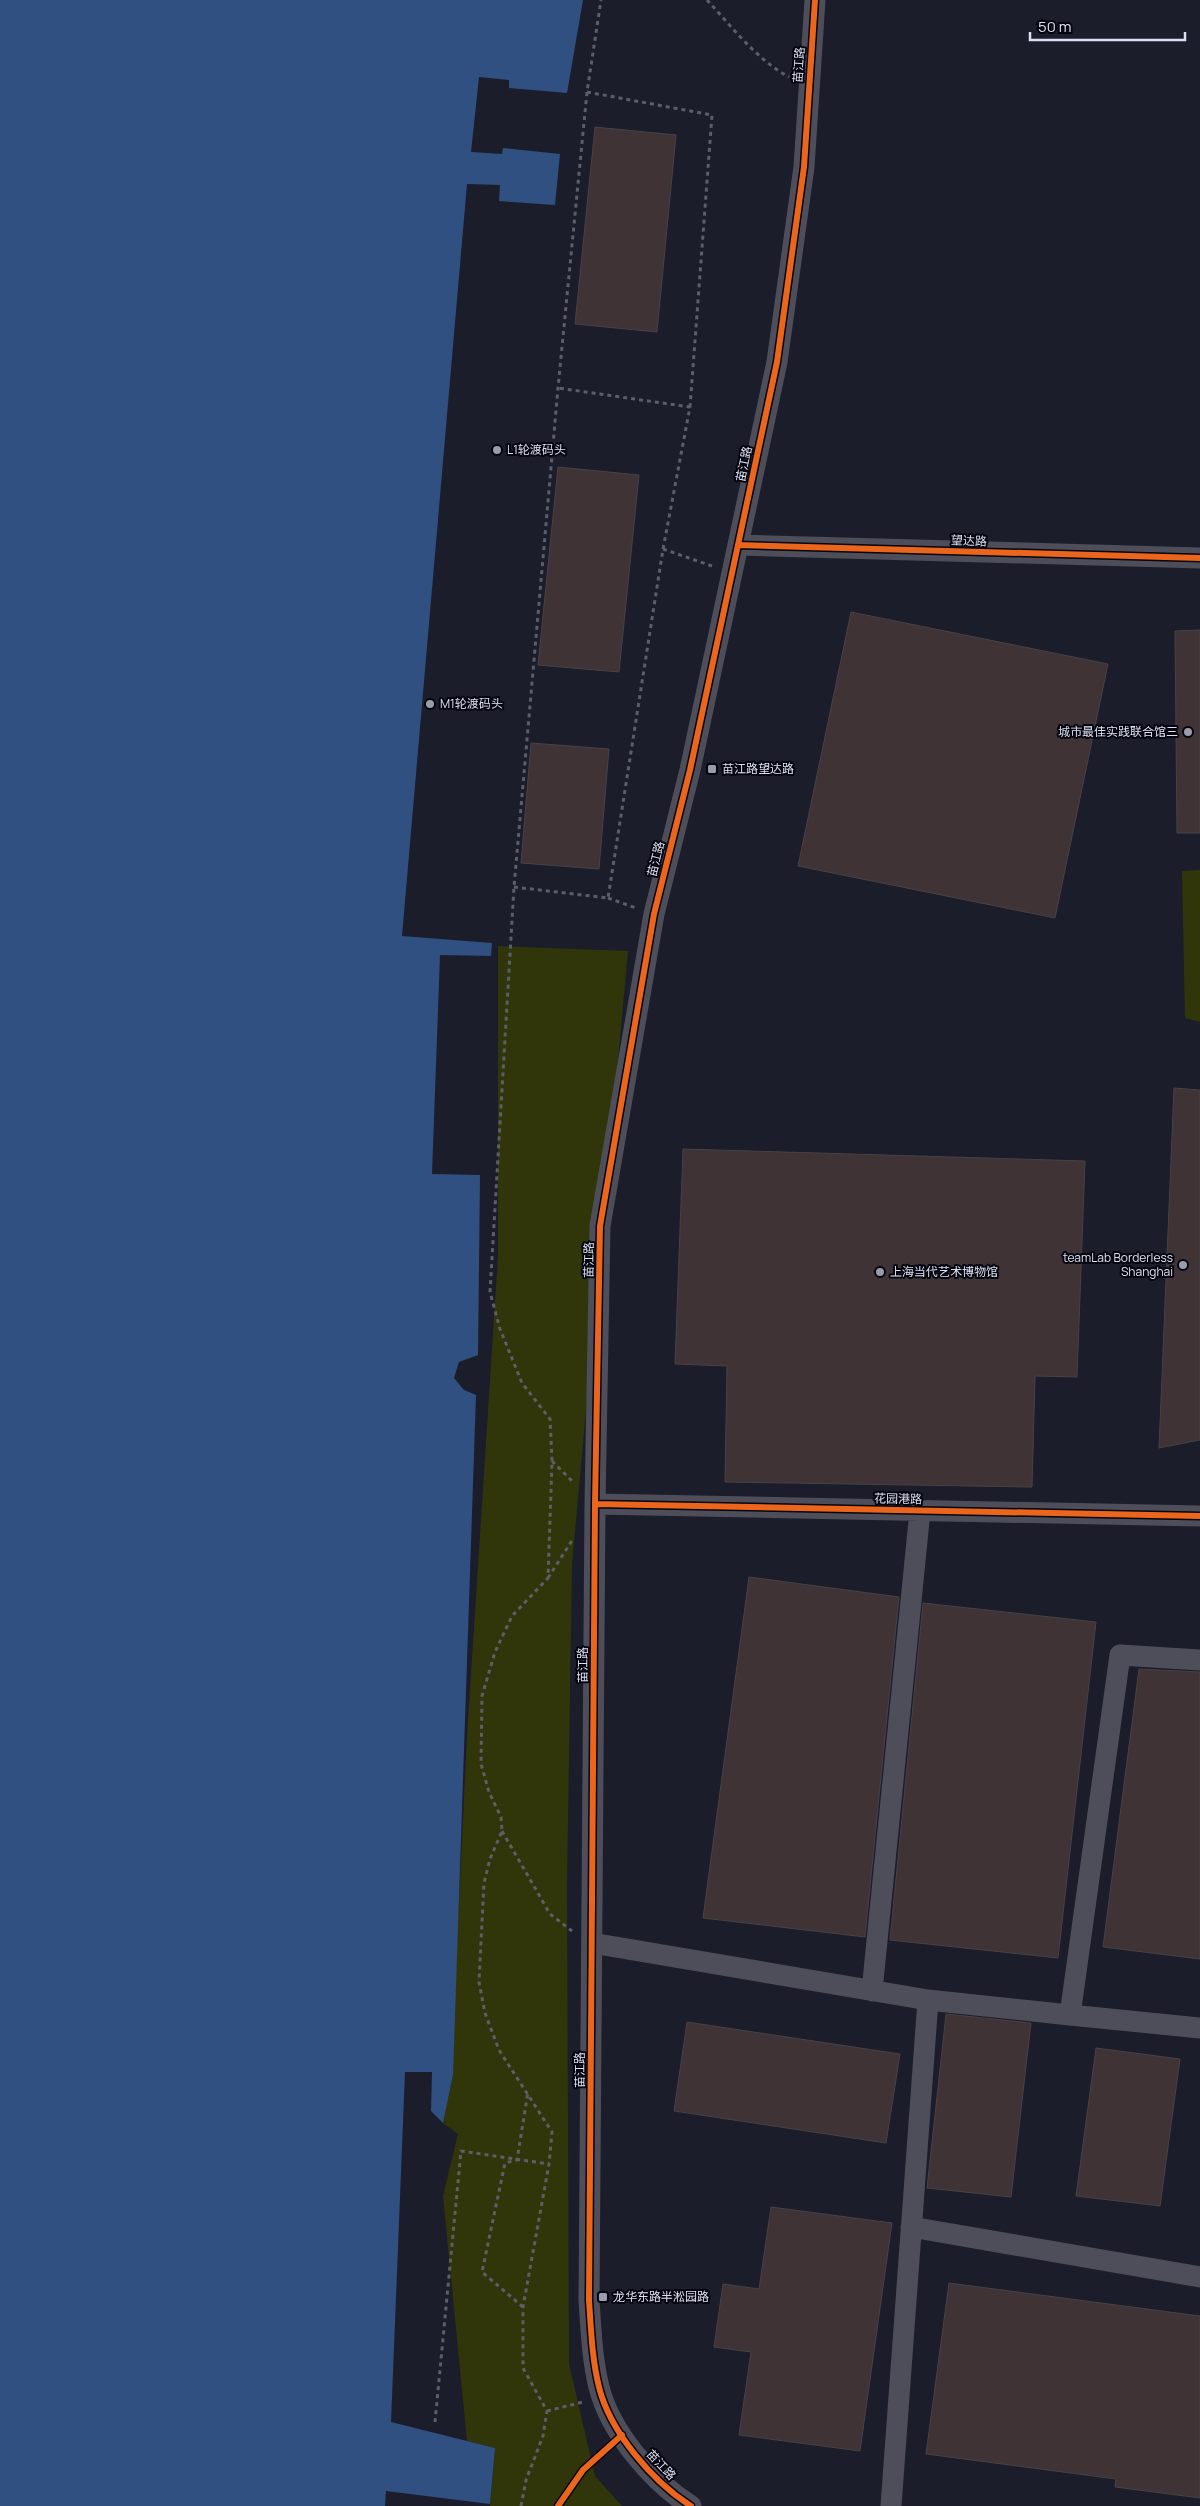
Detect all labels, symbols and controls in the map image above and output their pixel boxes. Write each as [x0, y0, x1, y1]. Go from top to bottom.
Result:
scale bar [1030, 10, 1185, 42]
text: 50 m [1038, 16, 1072, 37]
street label: 苗江路 [789, 46, 808, 84]
place label: L1轮渡码头 [507, 441, 566, 458]
marker: L1轮渡码头 [491, 444, 503, 456]
street label: 苗江路 [731, 445, 756, 483]
street label: 望达路 [951, 531, 987, 550]
place label: M1轮渡码头 [440, 695, 503, 712]
marker: M1轮渡码头 [424, 698, 436, 710]
place label: 城市最佳实践联合馆三 [1058, 723, 1178, 740]
marker: 城市最佳实践联合馆三 [1182, 726, 1194, 738]
place label: 苗江路望达路 [722, 760, 794, 777]
marker: 苗江路望达路 [706, 763, 718, 775]
street label: 苗江路 [643, 839, 668, 878]
street label: 苗江路 [580, 1242, 597, 1278]
place label: teamLab Borderless Shanghai [1063, 1249, 1173, 1280]
marker: teamLab Borderless Shanghai [1177, 1259, 1189, 1271]
place label: 上海当代艺术博物馆 [890, 1263, 998, 1280]
marker: 上海当代艺术博物馆 [874, 1266, 886, 1278]
street label: 花园港路 [874, 1490, 922, 1507]
street label: 苗江路 [574, 1647, 591, 1683]
street label: 苗江路 [571, 2052, 588, 2088]
place label: 龙华东路半淞园路 [613, 2288, 709, 2305]
marker: 龙华东路半淞园路 [597, 2291, 609, 2303]
street label: 苗江路 [643, 2446, 680, 2484]

